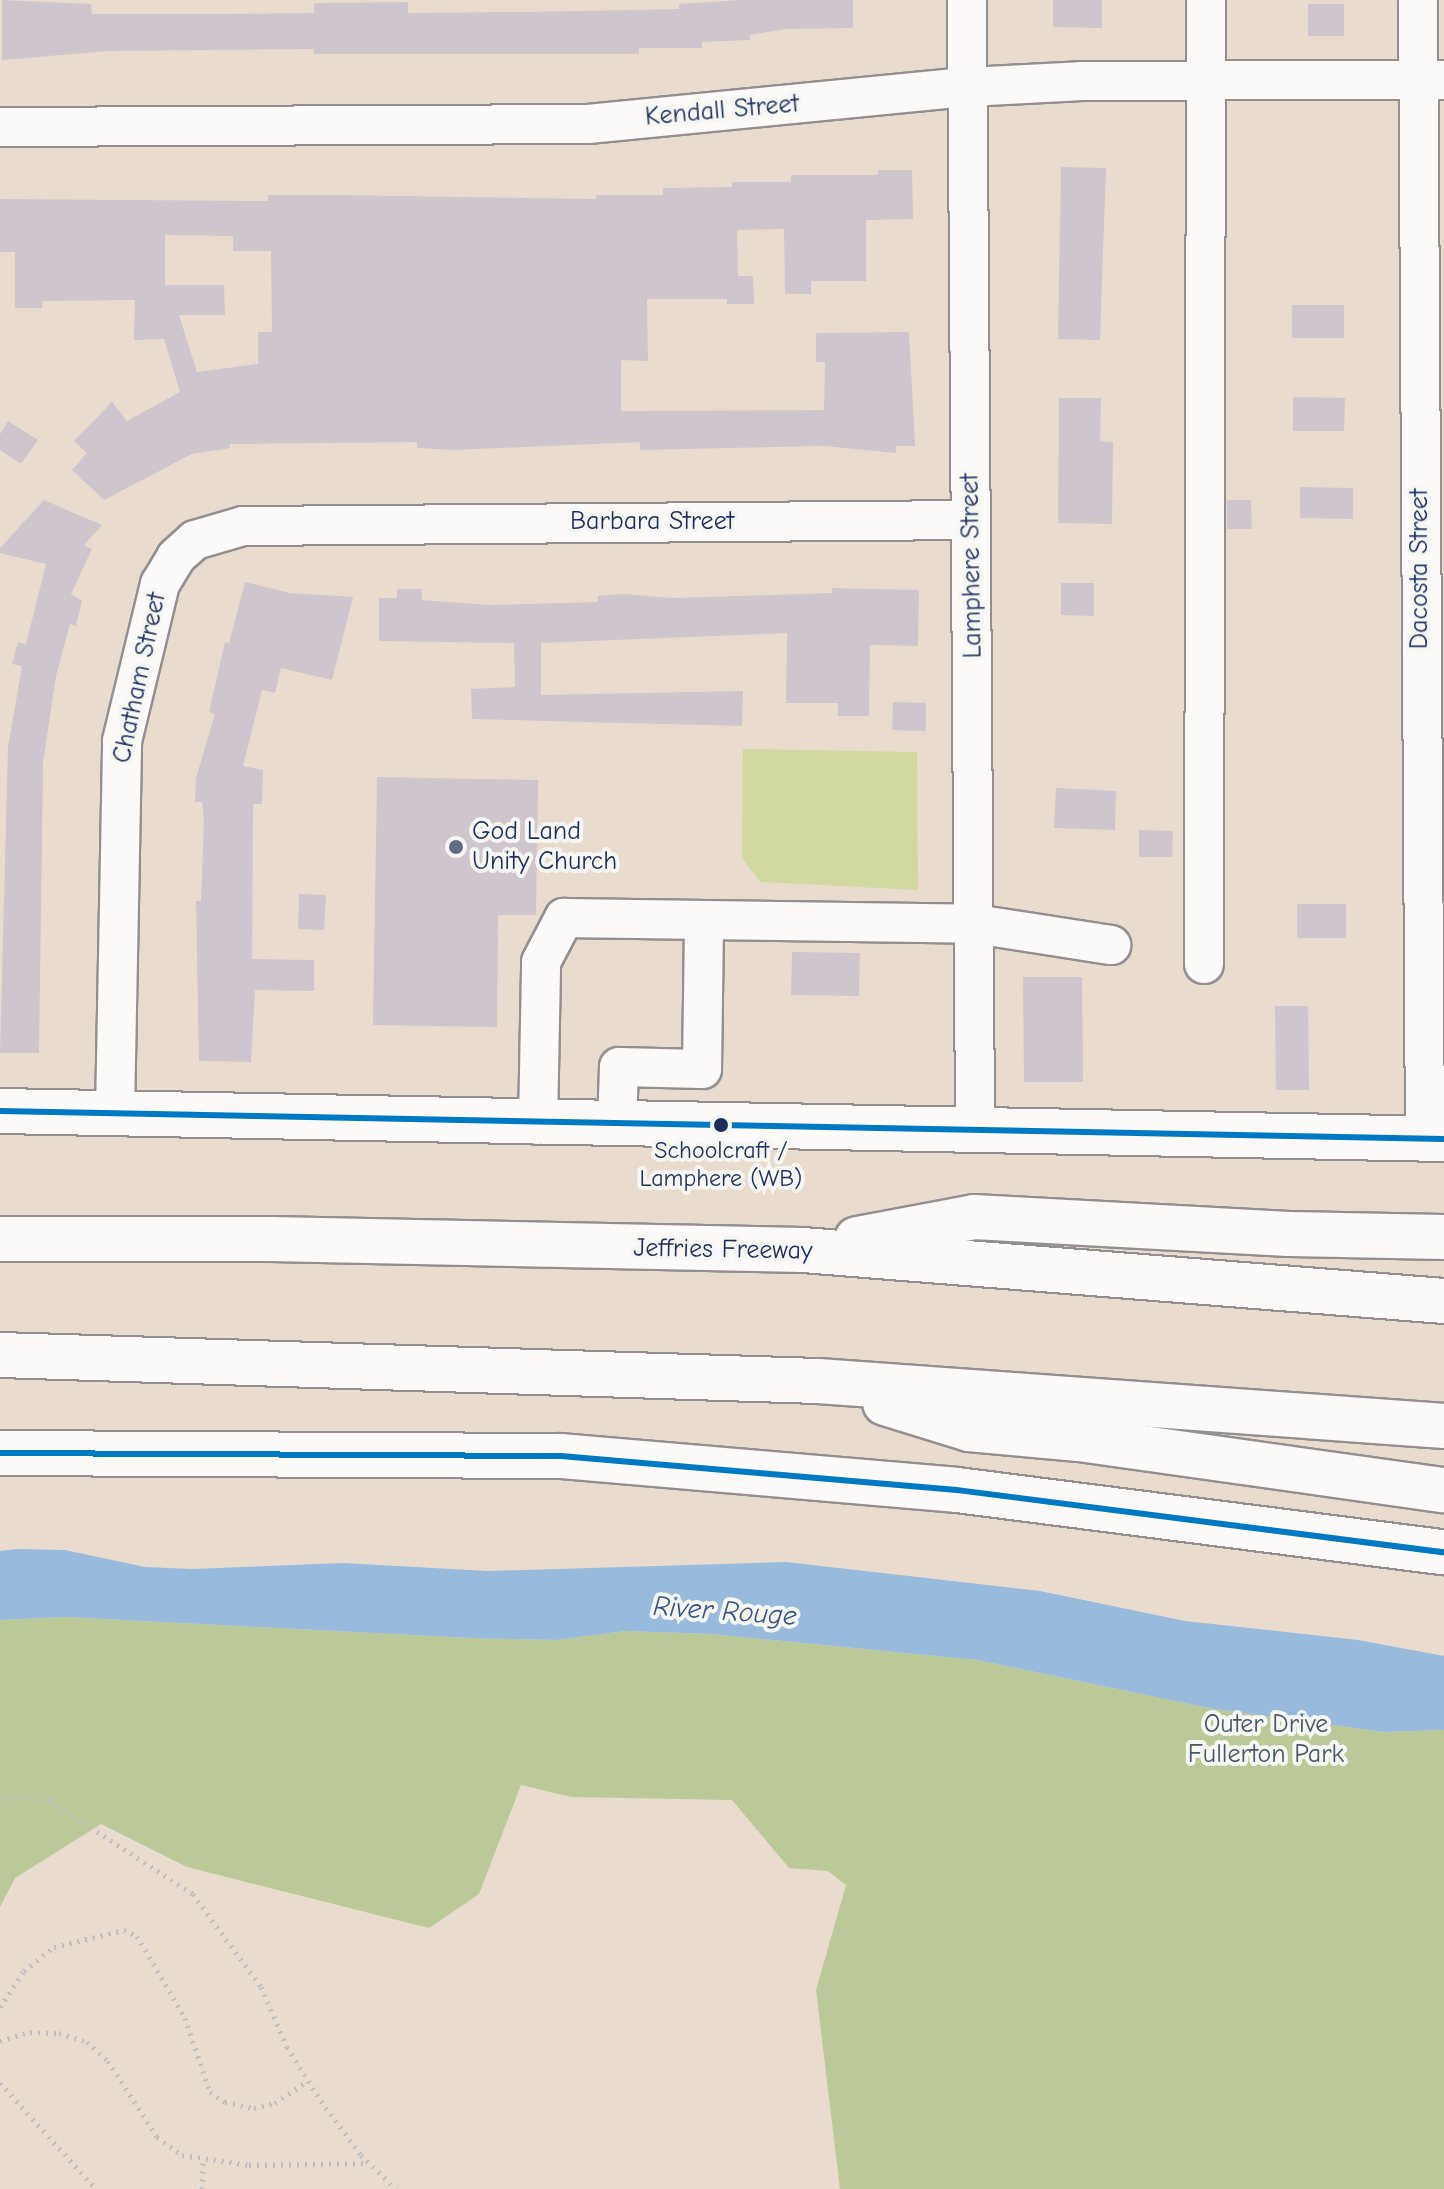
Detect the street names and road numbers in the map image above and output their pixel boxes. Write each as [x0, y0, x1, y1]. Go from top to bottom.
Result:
street label: Kendall Street [644, 89, 800, 133]
street label: Lamphere Street [955, 473, 989, 659]
street label: Dacosta Street [1404, 489, 1436, 649]
street label: Barbara Street [570, 506, 734, 538]
street label: Chatham Street [107, 590, 173, 766]
street label: Jeffries Freeway [633, 1233, 813, 1267]

